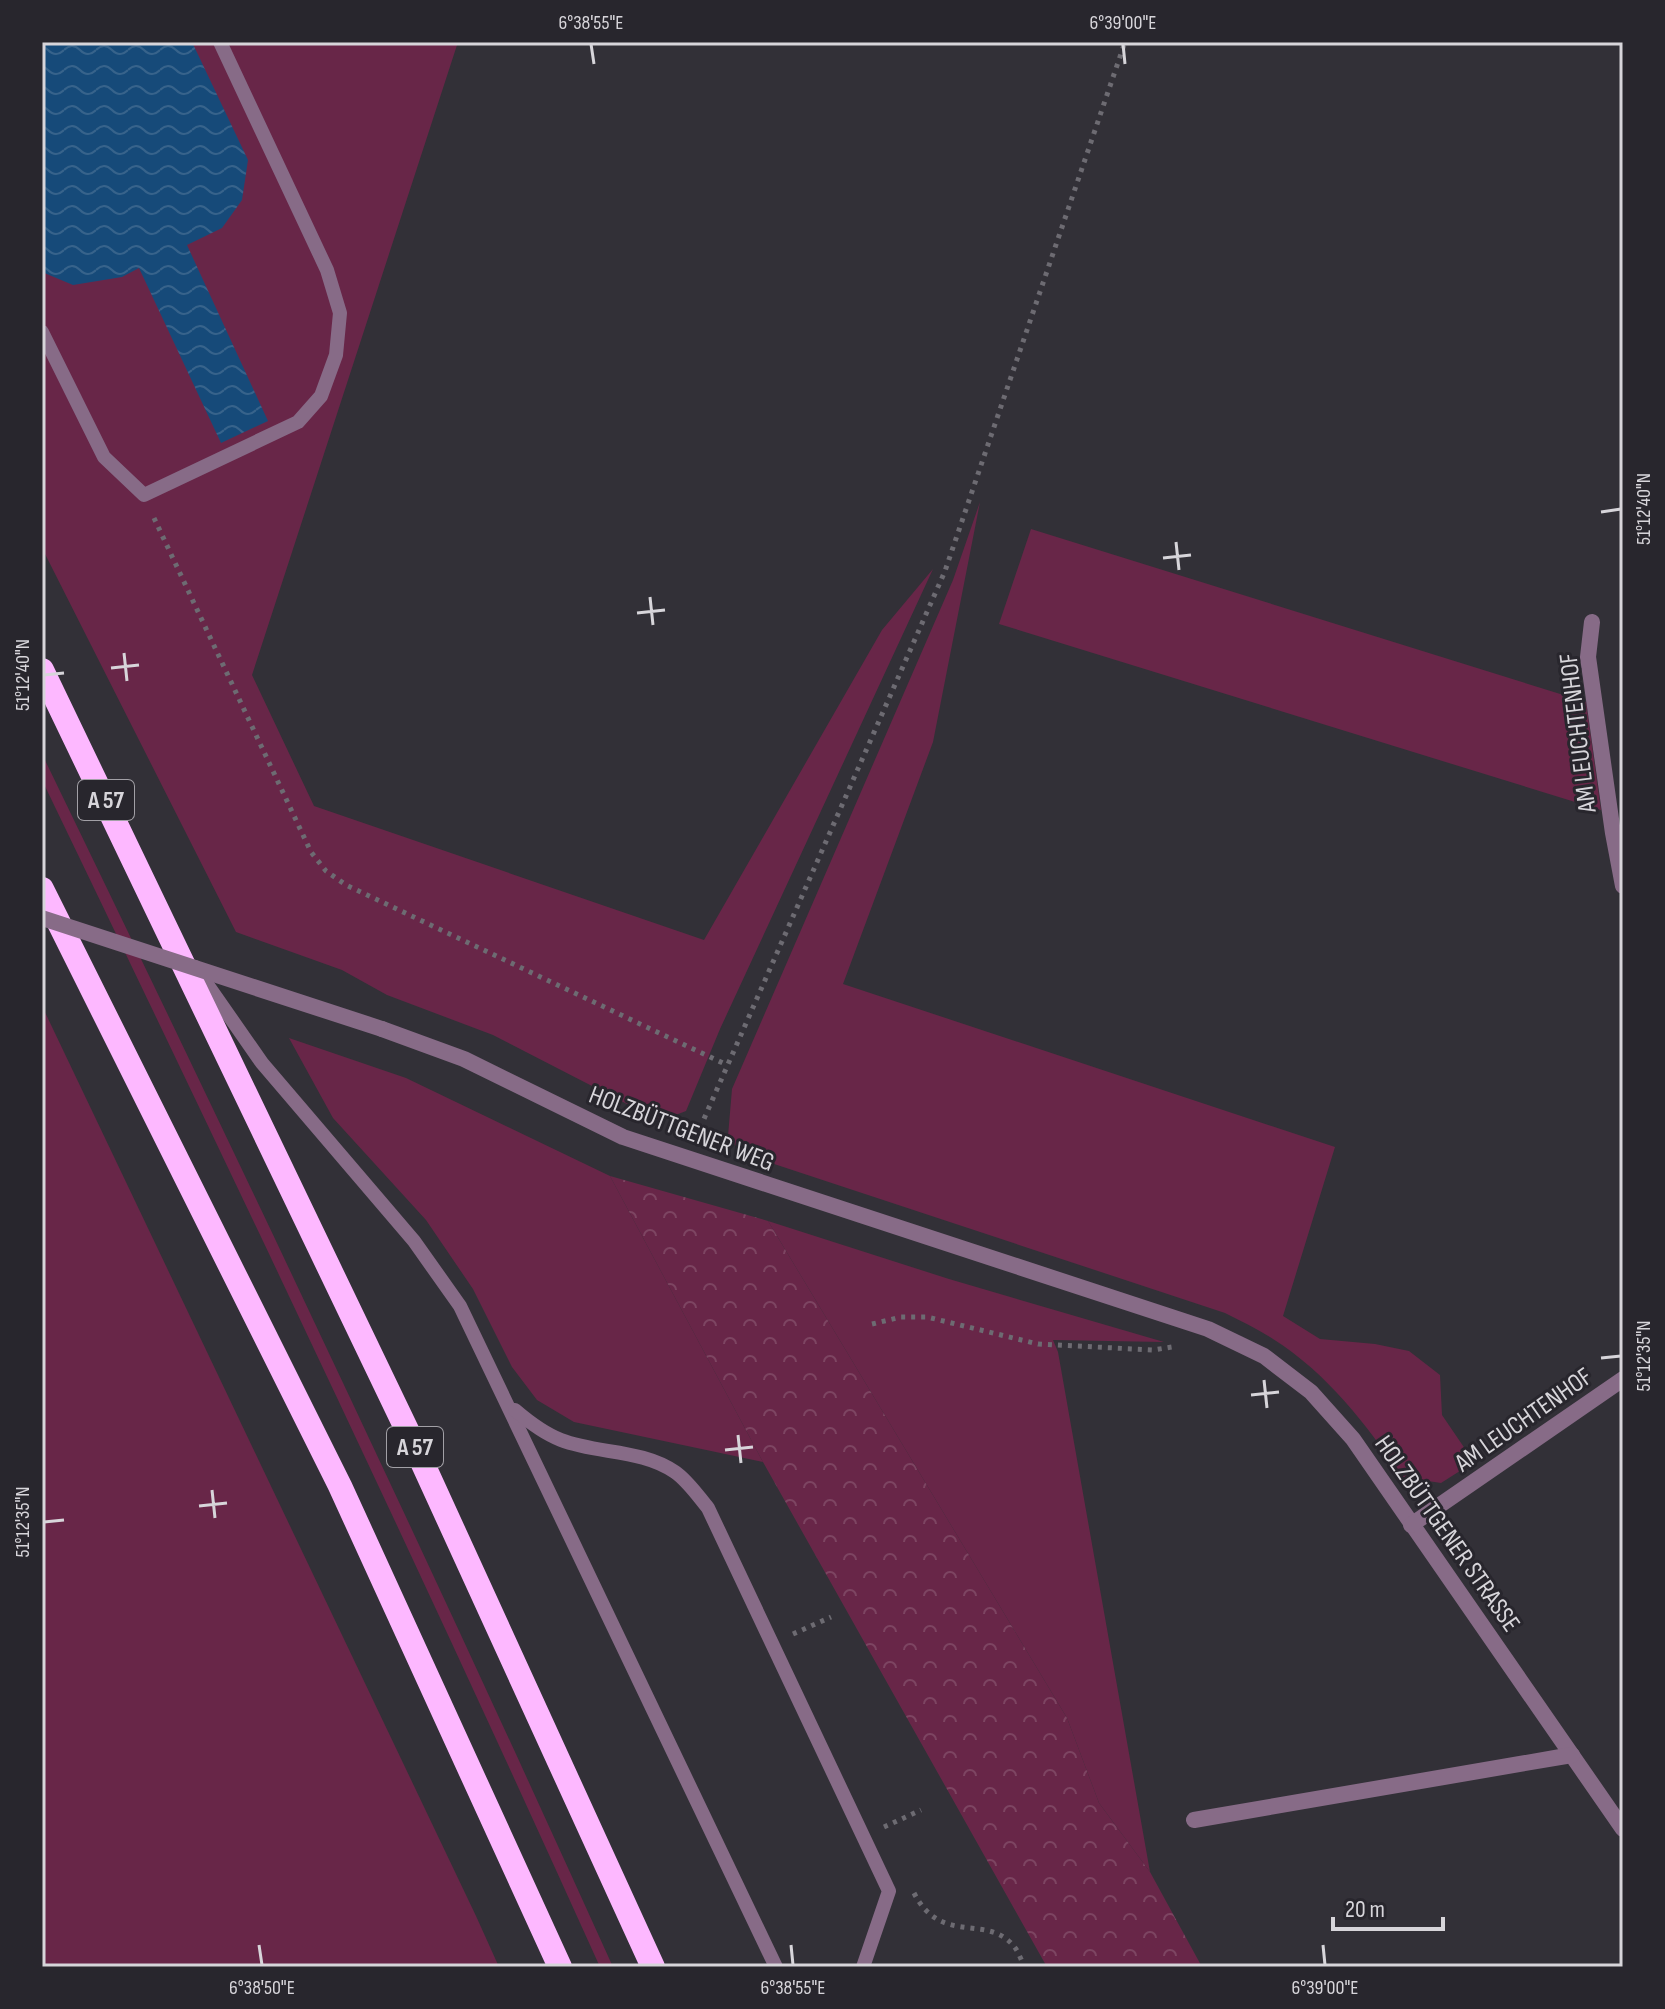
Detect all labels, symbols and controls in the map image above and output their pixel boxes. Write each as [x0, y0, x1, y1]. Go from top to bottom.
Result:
text: 6°38'55"E [559, 11, 623, 35]
text: 6°39'00"E [1089, 11, 1157, 35]
text: 51°12'40"N [1632, 473, 1656, 545]
text: 51°12'40"N [11, 639, 35, 711]
street label: AM LEUCHTENHOF [1553, 651, 1604, 815]
road number: A 57 [78, 780, 134, 820]
street label: HOLZBÜTTGENER WEG [584, 1080, 778, 1179]
text: 51°12'35"N [1632, 1320, 1656, 1392]
street label: AM LEUCHTENHOF [1448, 1361, 1599, 1480]
road number: A 57 [387, 1427, 443, 1467]
street label: HOLZBÜTTGENER STRASSE [1367, 1430, 1526, 1638]
text: 51°12'35"N [11, 1486, 35, 1558]
scale bar [1333, 1881, 1443, 1931]
text: 20 m [1345, 1895, 1385, 1924]
text: 6°38'50"E [229, 1976, 295, 2000]
text: 6°38'55"E [761, 1976, 825, 2000]
text: 6°39'00"E [1291, 1976, 1359, 2000]

